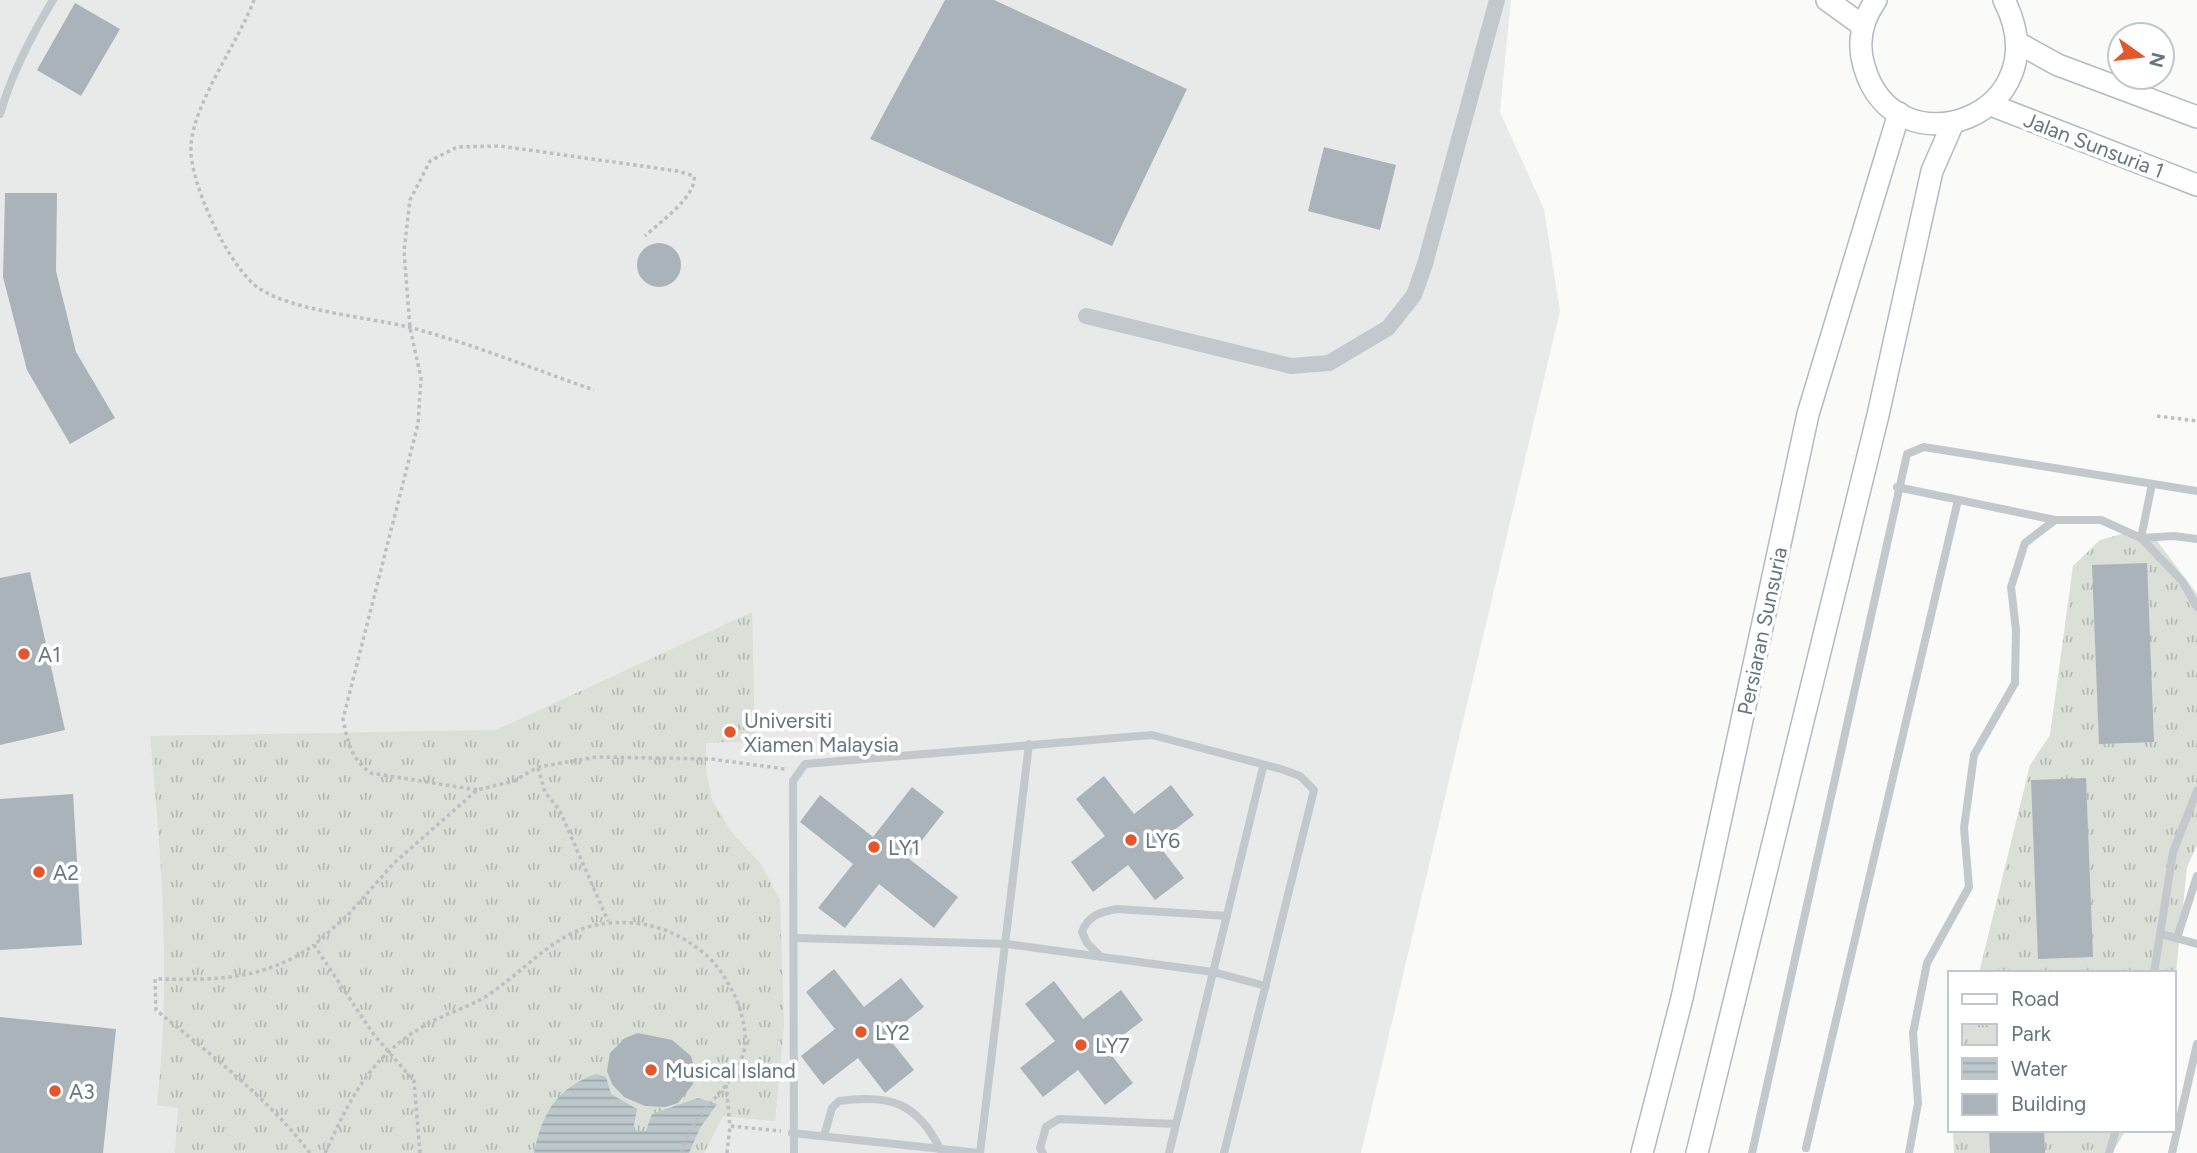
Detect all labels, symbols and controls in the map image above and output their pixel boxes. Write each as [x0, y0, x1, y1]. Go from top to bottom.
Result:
north arrow [2106, 21, 2176, 91]
text: N [2144, 50, 2170, 70]
street label: Jalan Sunsuria 1 [2020, 107, 2168, 183]
street label: Persiaran Sunsuria [1732, 545, 1792, 717]
place label: A1 [38, 642, 61, 667]
marker: A1 [16, 646, 32, 662]
place label: Universiti Xiamen Malaysia [744, 708, 899, 757]
marker: Universiti Xiamen Malaysia [722, 724, 738, 740]
place label: LY6 [1145, 828, 1180, 853]
marker: LY6 [1123, 832, 1139, 848]
place label: LY1 [888, 835, 920, 860]
marker: LY1 [866, 839, 882, 855]
place label: A2 [53, 860, 79, 885]
marker: A2 [31, 864, 47, 880]
legend [1948, 971, 2176, 1132]
text: Road [2011, 986, 2059, 1011]
place label: LY2 [875, 1020, 910, 1045]
text: Park [2011, 1021, 2052, 1046]
marker: LY2 [853, 1024, 869, 1040]
place label: LY7 [1095, 1033, 1130, 1058]
marker: LY7 [1073, 1037, 1089, 1053]
text: Water [2011, 1056, 2067, 1081]
place label: Musical Island [665, 1058, 796, 1083]
marker: Musical Island [643, 1062, 659, 1078]
place label: A3 [69, 1079, 95, 1104]
marker: A3 [47, 1083, 63, 1099]
text: Building [2011, 1091, 2086, 1116]

